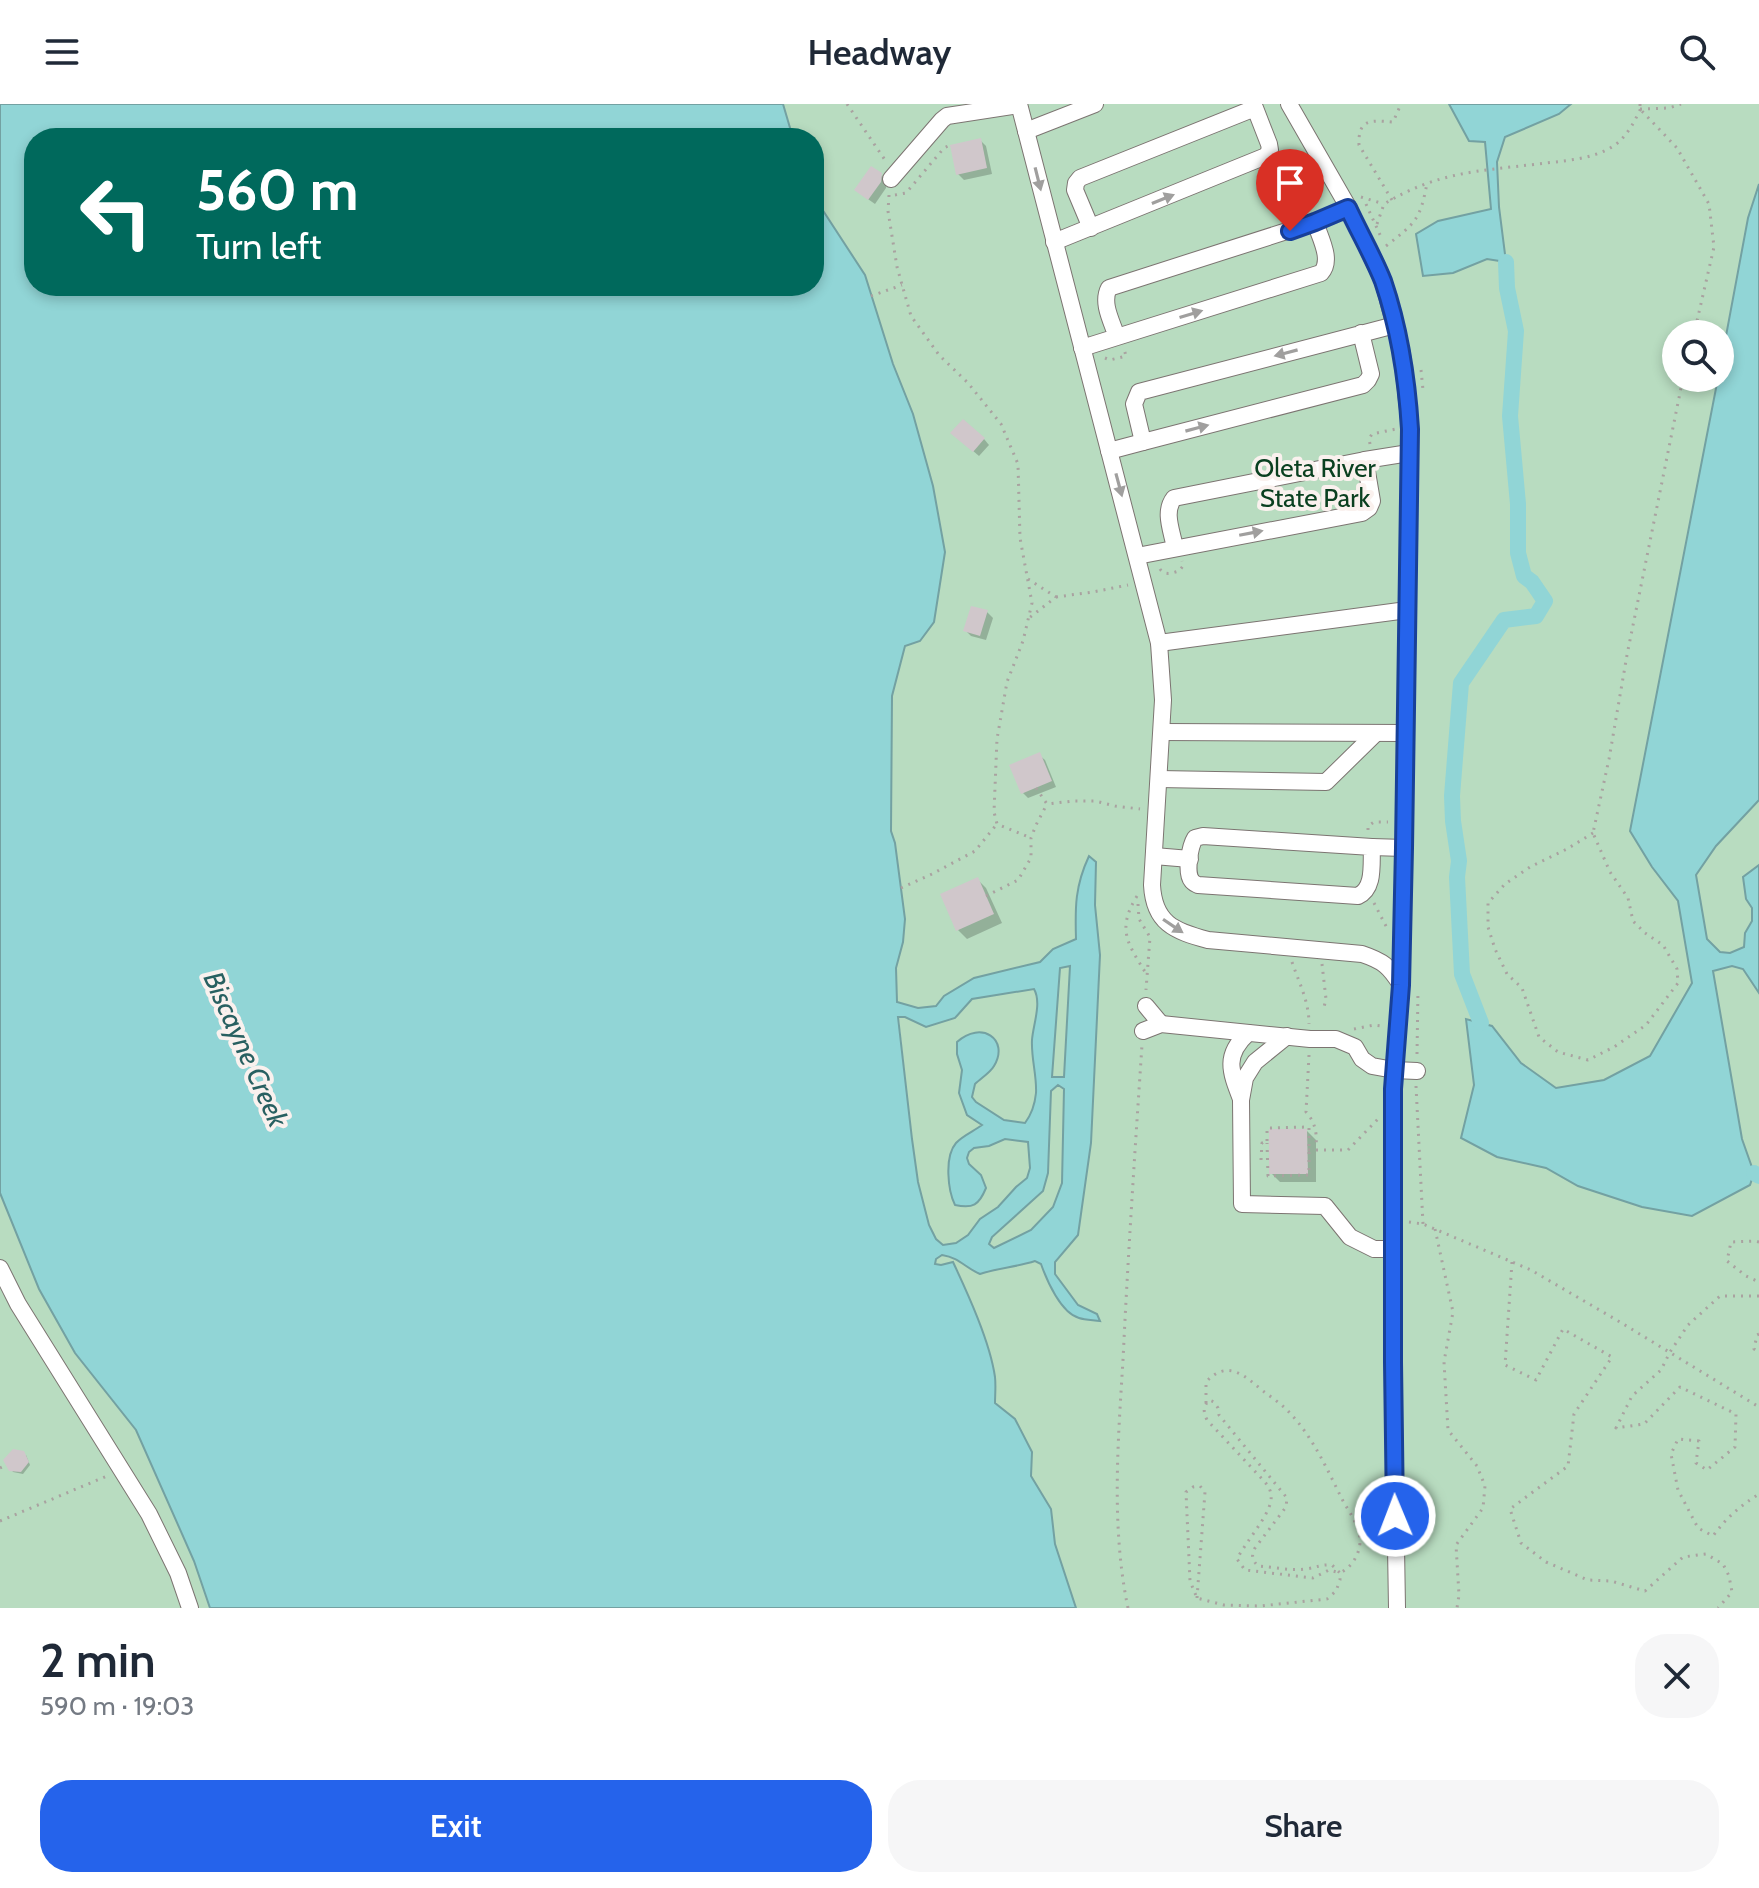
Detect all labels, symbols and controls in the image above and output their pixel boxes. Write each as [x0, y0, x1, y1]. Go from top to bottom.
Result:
icon: menu [40, 30, 84, 74]
text: Headway [808, 30, 951, 74]
icon: search [1675, 30, 1719, 74]
pin [1256, 149, 1324, 231]
text: 560 m [196, 156, 358, 224]
icon: left [64, 160, 168, 264]
icon: arrive [1268, 161, 1312, 205]
one-way arrow [1033, 167, 1045, 192]
one-way arrow [1151, 192, 1175, 205]
text: Turn left [196, 224, 321, 268]
one-way arrow [1180, 307, 1204, 319]
map controls [1662, 320, 1734, 392]
button: search [1662, 320, 1734, 392]
one-way arrow [1273, 348, 1298, 360]
one-way arrow [1185, 421, 1210, 433]
park label: Oleta River State Park [1254, 452, 1376, 514]
one-way arrow [1113, 473, 1125, 498]
one-way arrow [1239, 527, 1264, 539]
one-way arrow [1163, 918, 1184, 933]
water label: Biscayne Creek [197, 966, 296, 1133]
position arrow [1353, 1474, 1437, 1558]
text: 2 min [40, 1631, 156, 1689]
button: close [1635, 1634, 1719, 1718]
text: 590 m · 19:03 [40, 1690, 194, 1722]
button: Exit [40, 1780, 872, 1872]
button: Share [888, 1780, 1719, 1872]

